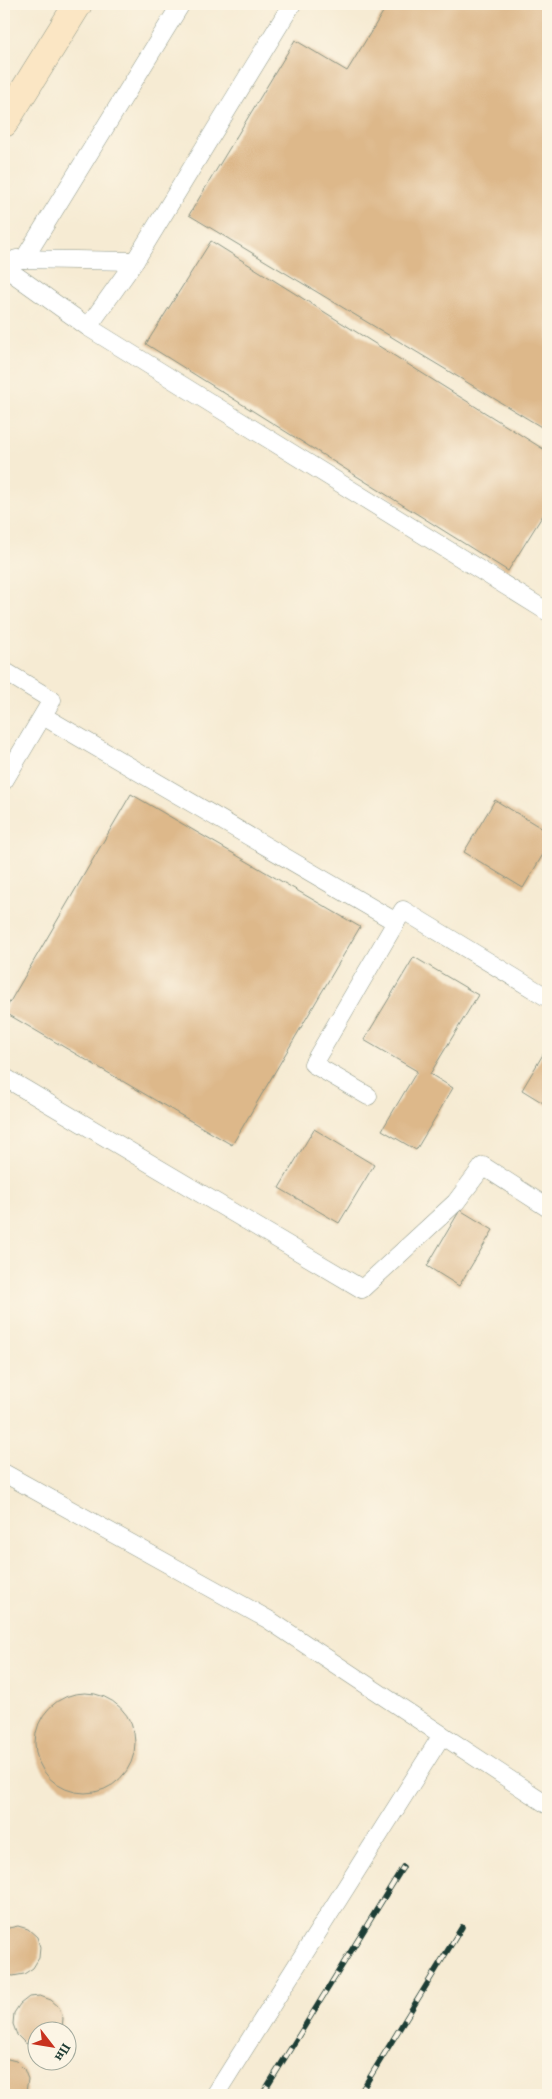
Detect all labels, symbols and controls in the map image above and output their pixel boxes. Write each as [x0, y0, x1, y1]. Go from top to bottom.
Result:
north arrow [28, 2022, 78, 2072]
text: Пн [50, 2040, 76, 2066]

